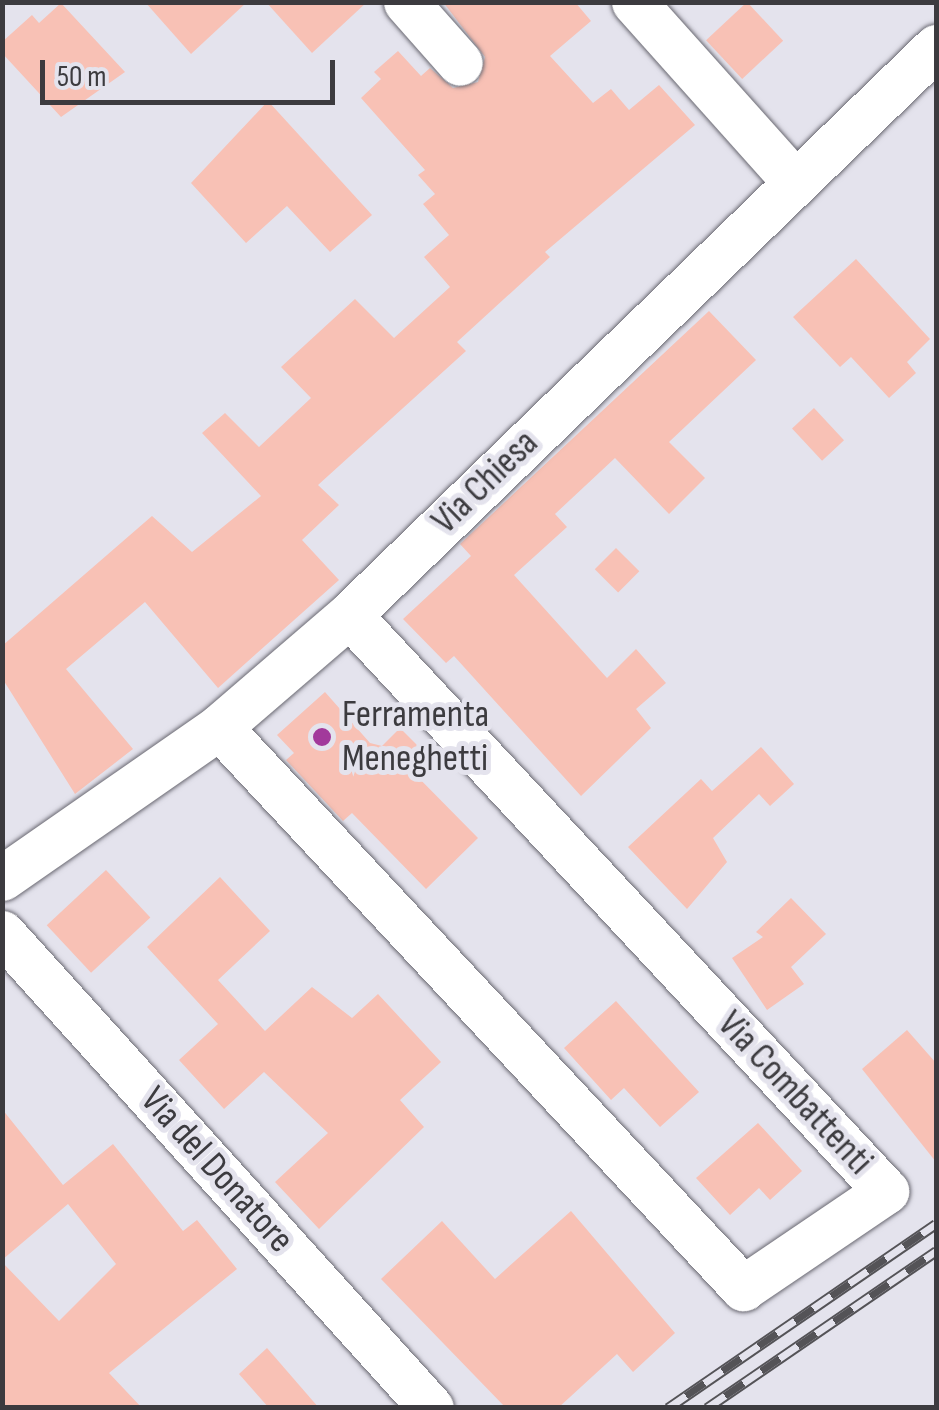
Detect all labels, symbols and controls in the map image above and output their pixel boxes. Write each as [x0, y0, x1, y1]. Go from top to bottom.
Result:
scale bar [45, 40, 340, 102]
text: 50 m [57, 59, 106, 95]
street label: Via Chiesa [422, 420, 548, 544]
place label: Ferramenta Meneghetti [342, 692, 489, 782]
marker: Ferramenta Meneghetti [311, 726, 333, 748]
street label: Via Combattenti [708, 1002, 882, 1184]
street label: Via del Donatore [131, 1078, 303, 1262]

